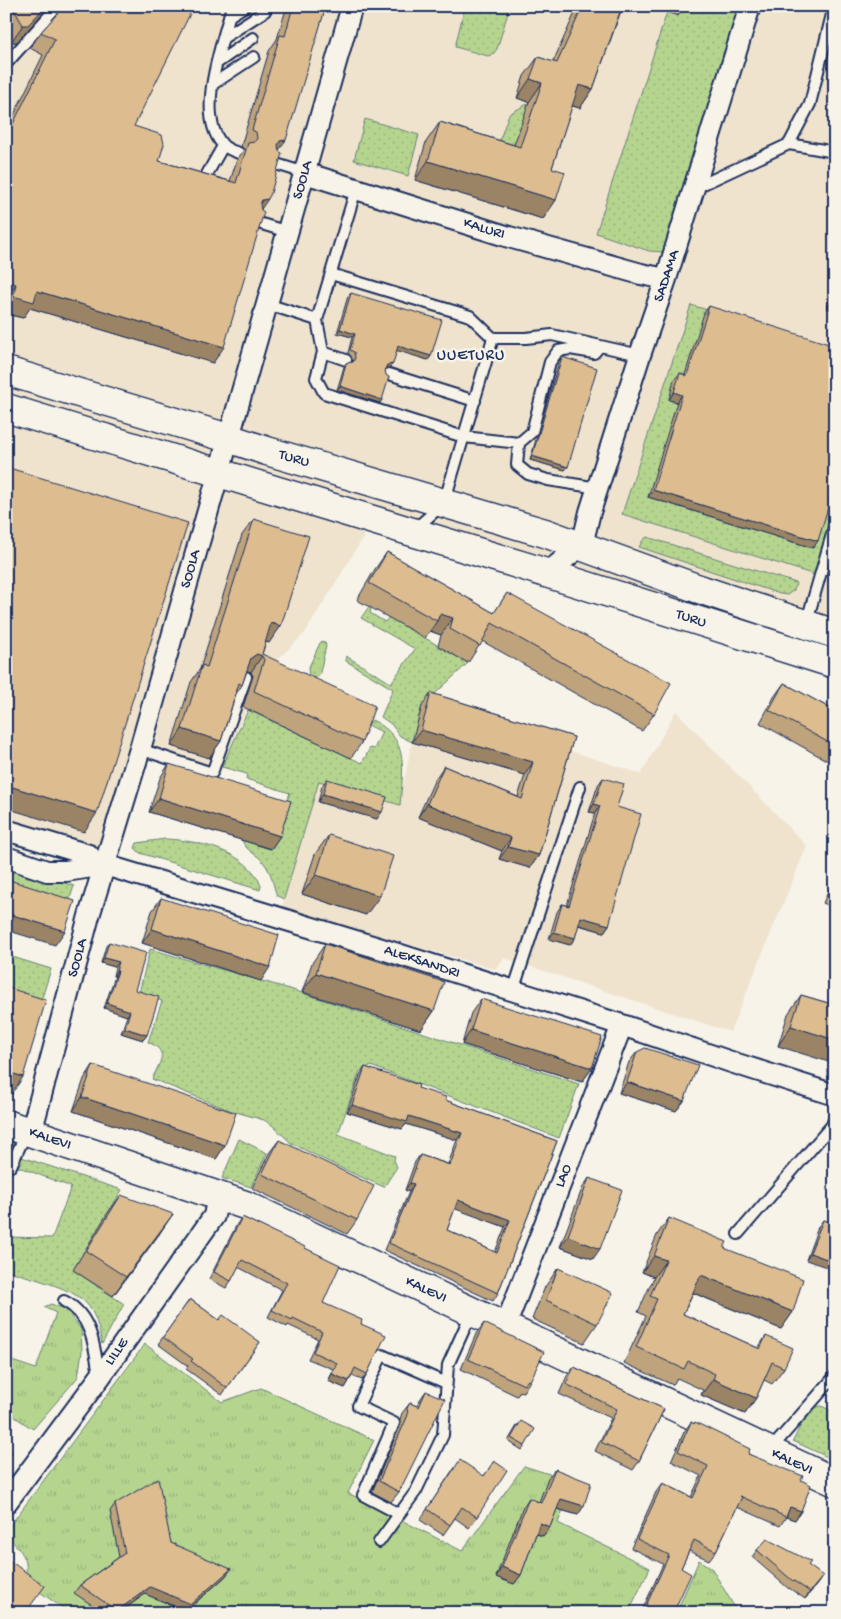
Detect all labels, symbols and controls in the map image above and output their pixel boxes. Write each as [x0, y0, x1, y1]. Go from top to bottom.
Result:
street label: SOOLA [289, 158, 317, 201]
street label: KALURI [461, 214, 507, 244]
street label: SADAMA [650, 247, 684, 304]
district label: UUETURU [437, 347, 505, 366]
street label: TURU [276, 446, 312, 472]
street label: SOOLA [177, 547, 205, 590]
street label: TURU [673, 605, 709, 632]
street label: SOOLA [64, 936, 92, 979]
street label: ALEKSANDRI [382, 941, 462, 983]
street label: KALEVI [26, 1123, 74, 1155]
street label: LAO [551, 1162, 577, 1190]
street label: KALEVI [402, 1273, 450, 1307]
street label: LILLE [101, 1334, 133, 1369]
street label: KALEVI [768, 1445, 816, 1479]

